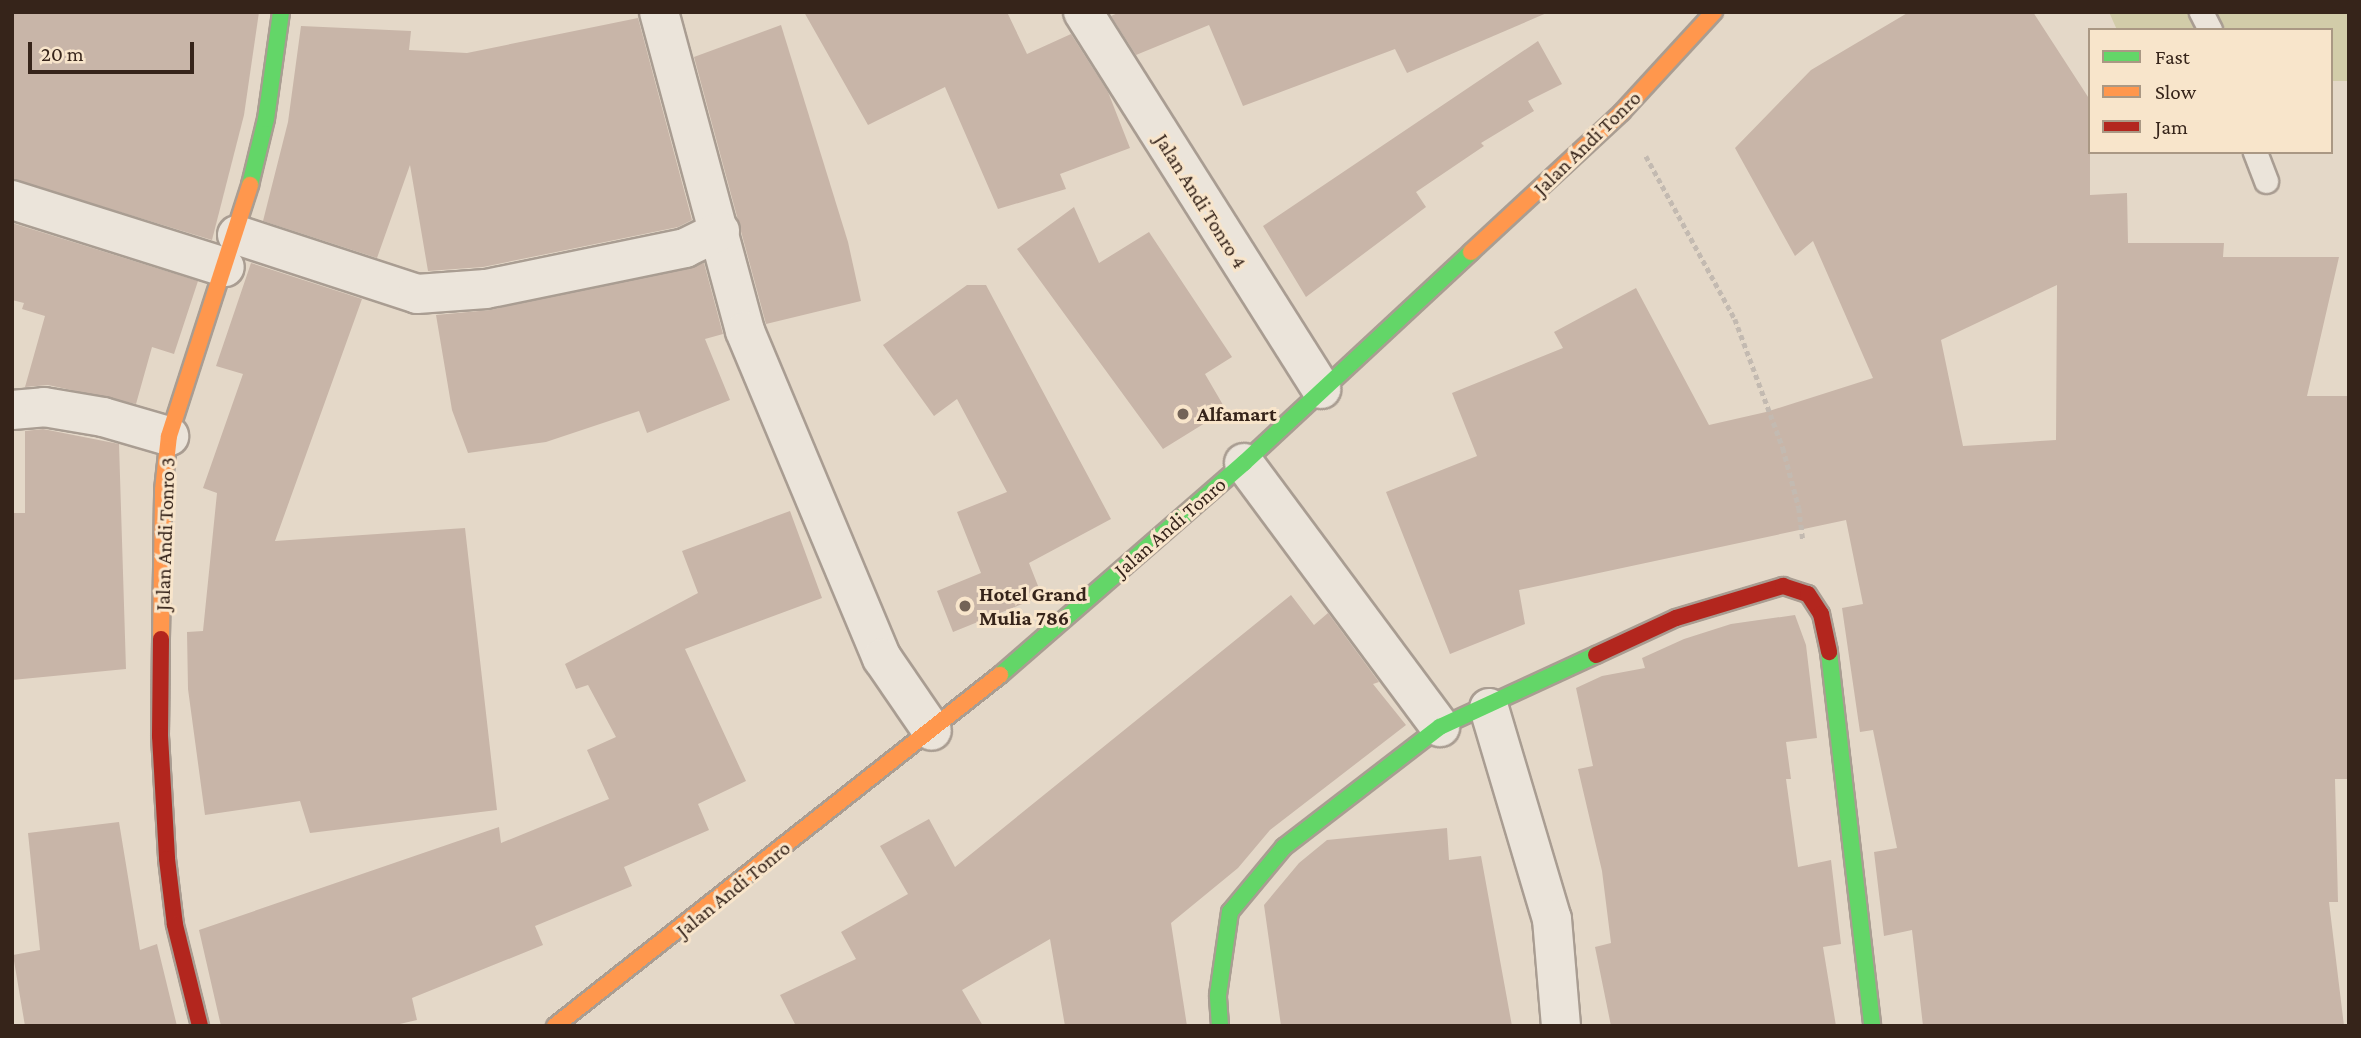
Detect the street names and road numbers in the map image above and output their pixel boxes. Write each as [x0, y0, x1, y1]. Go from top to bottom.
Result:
street label: Jalan Andi Tonro [1528, 85, 1646, 201]
street label: Jalan Andi Tonro 4 [1149, 129, 1253, 273]
street label: Jalan Andi Tonro 3 [150, 457, 180, 611]
street label: Jalan Andi Tonro [1109, 472, 1231, 582]
street label: Jalan Andi Tonro [671, 835, 795, 943]

